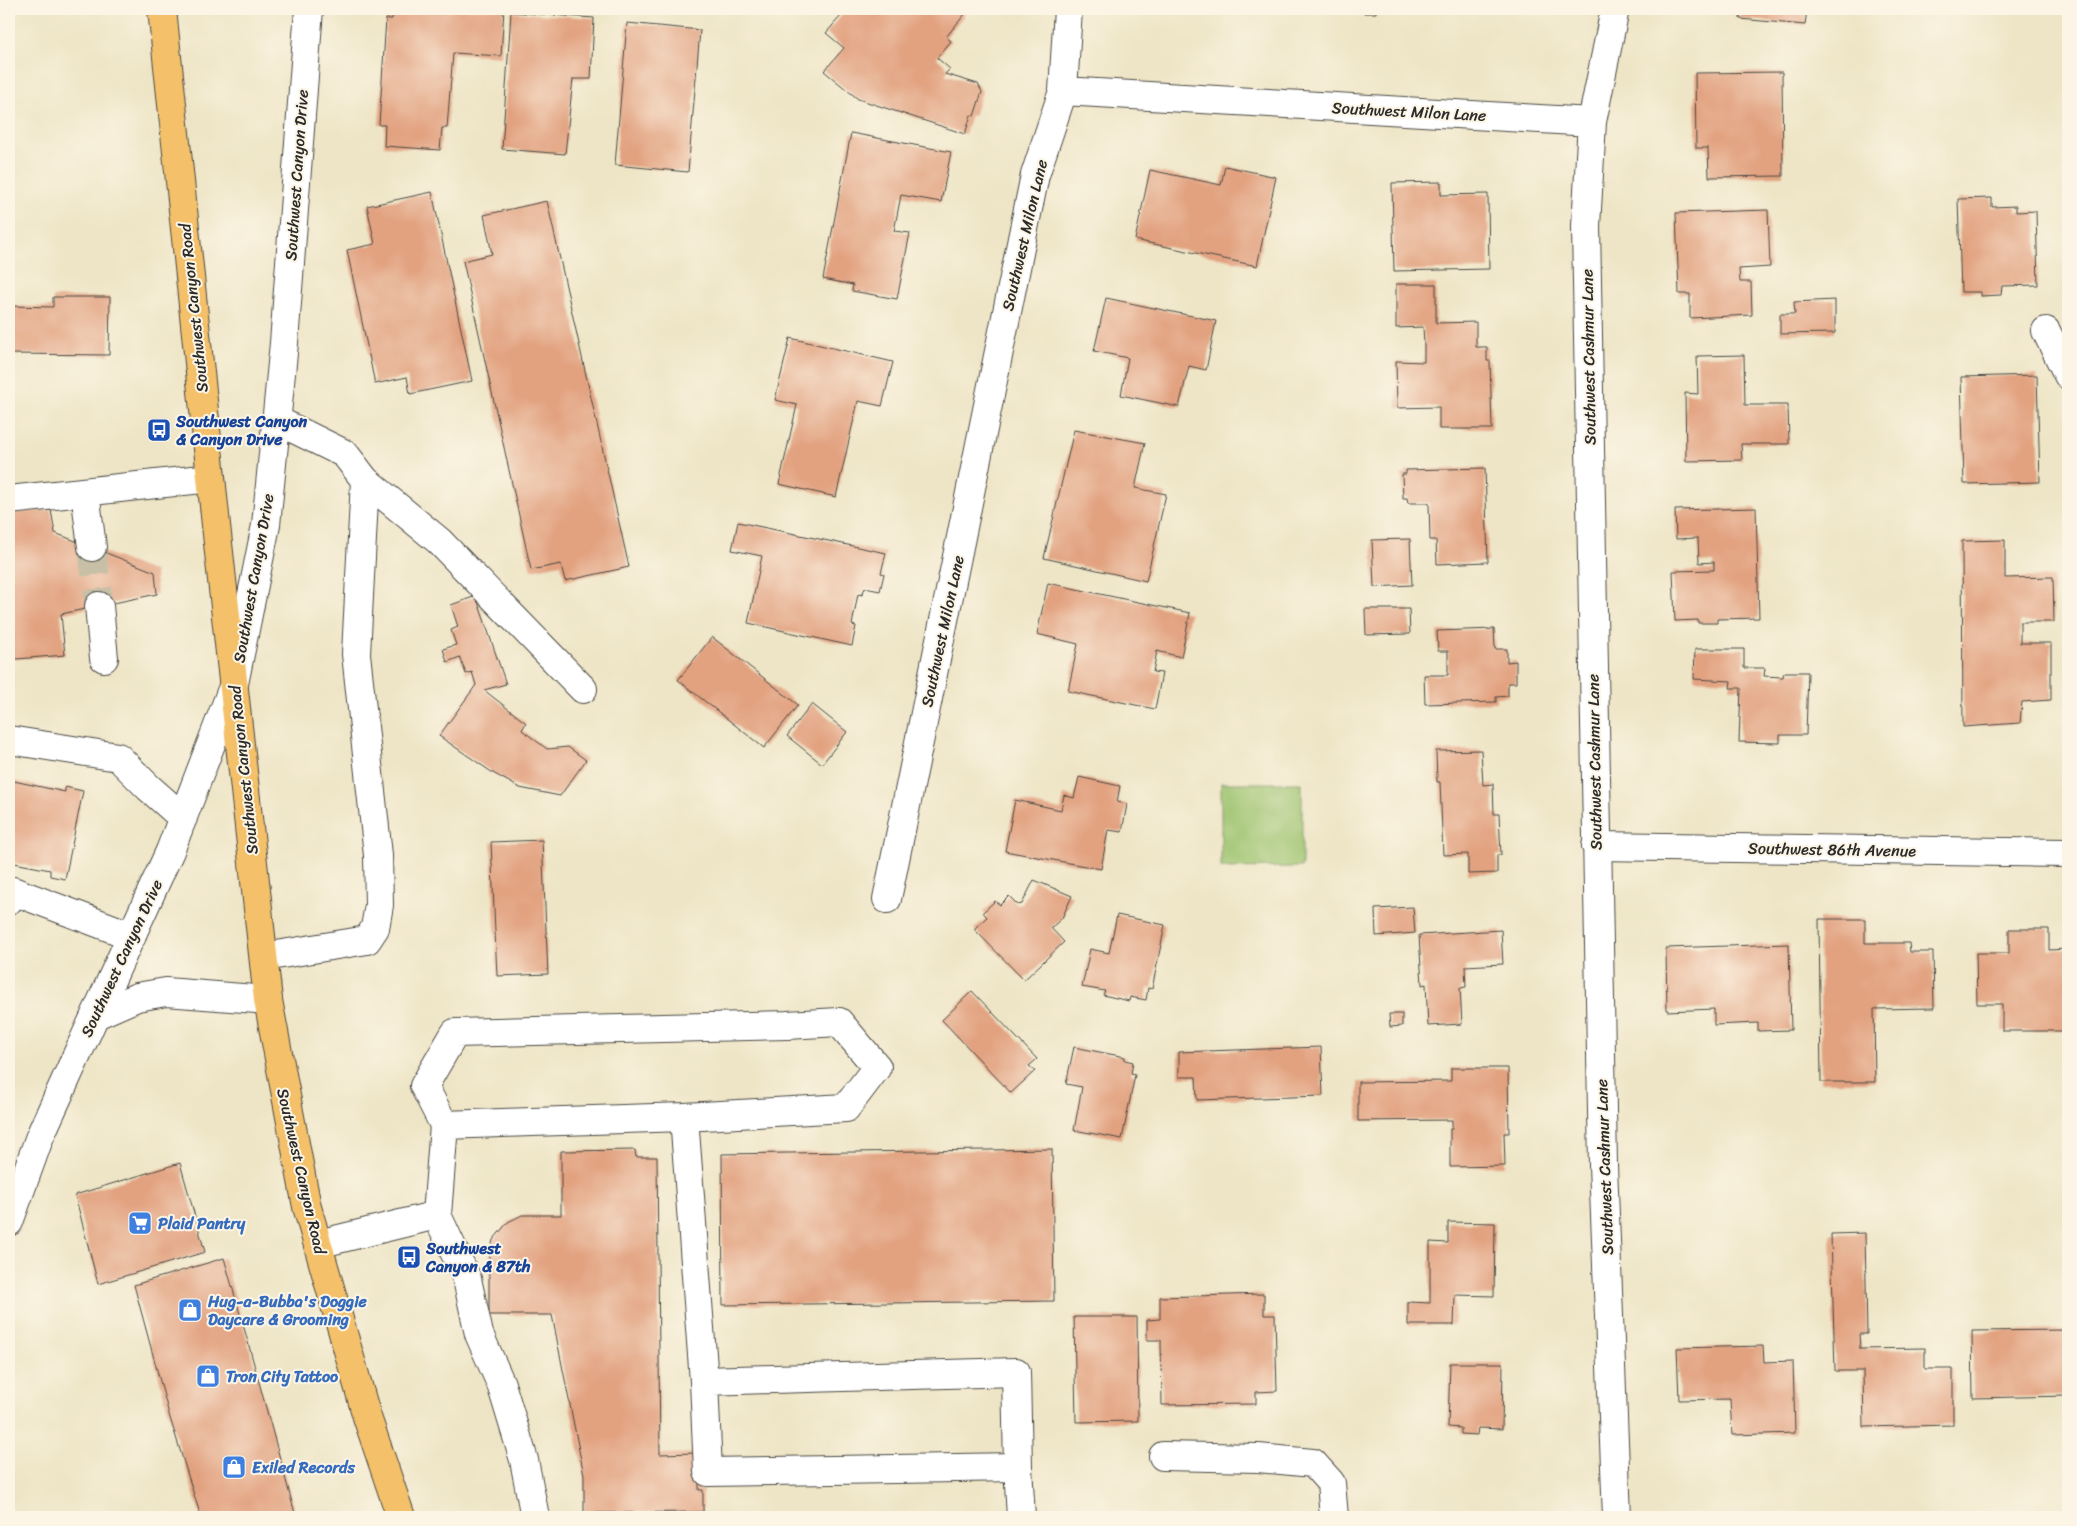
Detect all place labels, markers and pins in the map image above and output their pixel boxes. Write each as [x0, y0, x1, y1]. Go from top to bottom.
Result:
place label: Southwest Canyon & Canyon Drive [175, 407, 308, 454]
bus stop icon: Southwest Canyon & Canyon Drive [146, 417, 172, 443]
place label: Plaid Pantry [158, 1209, 246, 1238]
supermarket icon: Plaid Pantry [127, 1210, 153, 1236]
place label: Southwest Canyon & 87th [425, 1234, 531, 1281]
bus stop icon: Southwest Canyon & 87th [396, 1244, 422, 1270]
place label: Hug-a-Bubba's Doggie Daycare & Grooming [207, 1287, 368, 1334]
shop icon: Hug-a-Bubba's Doggie Daycare & Grooming [177, 1297, 203, 1323]
place label: Tron City Tattoo [226, 1362, 339, 1391]
shop icon: Tron City Tattoo [195, 1363, 221, 1389]
place label: Exiled Records [252, 1453, 355, 1482]
shop icon: Exiled Records [221, 1454, 247, 1480]

